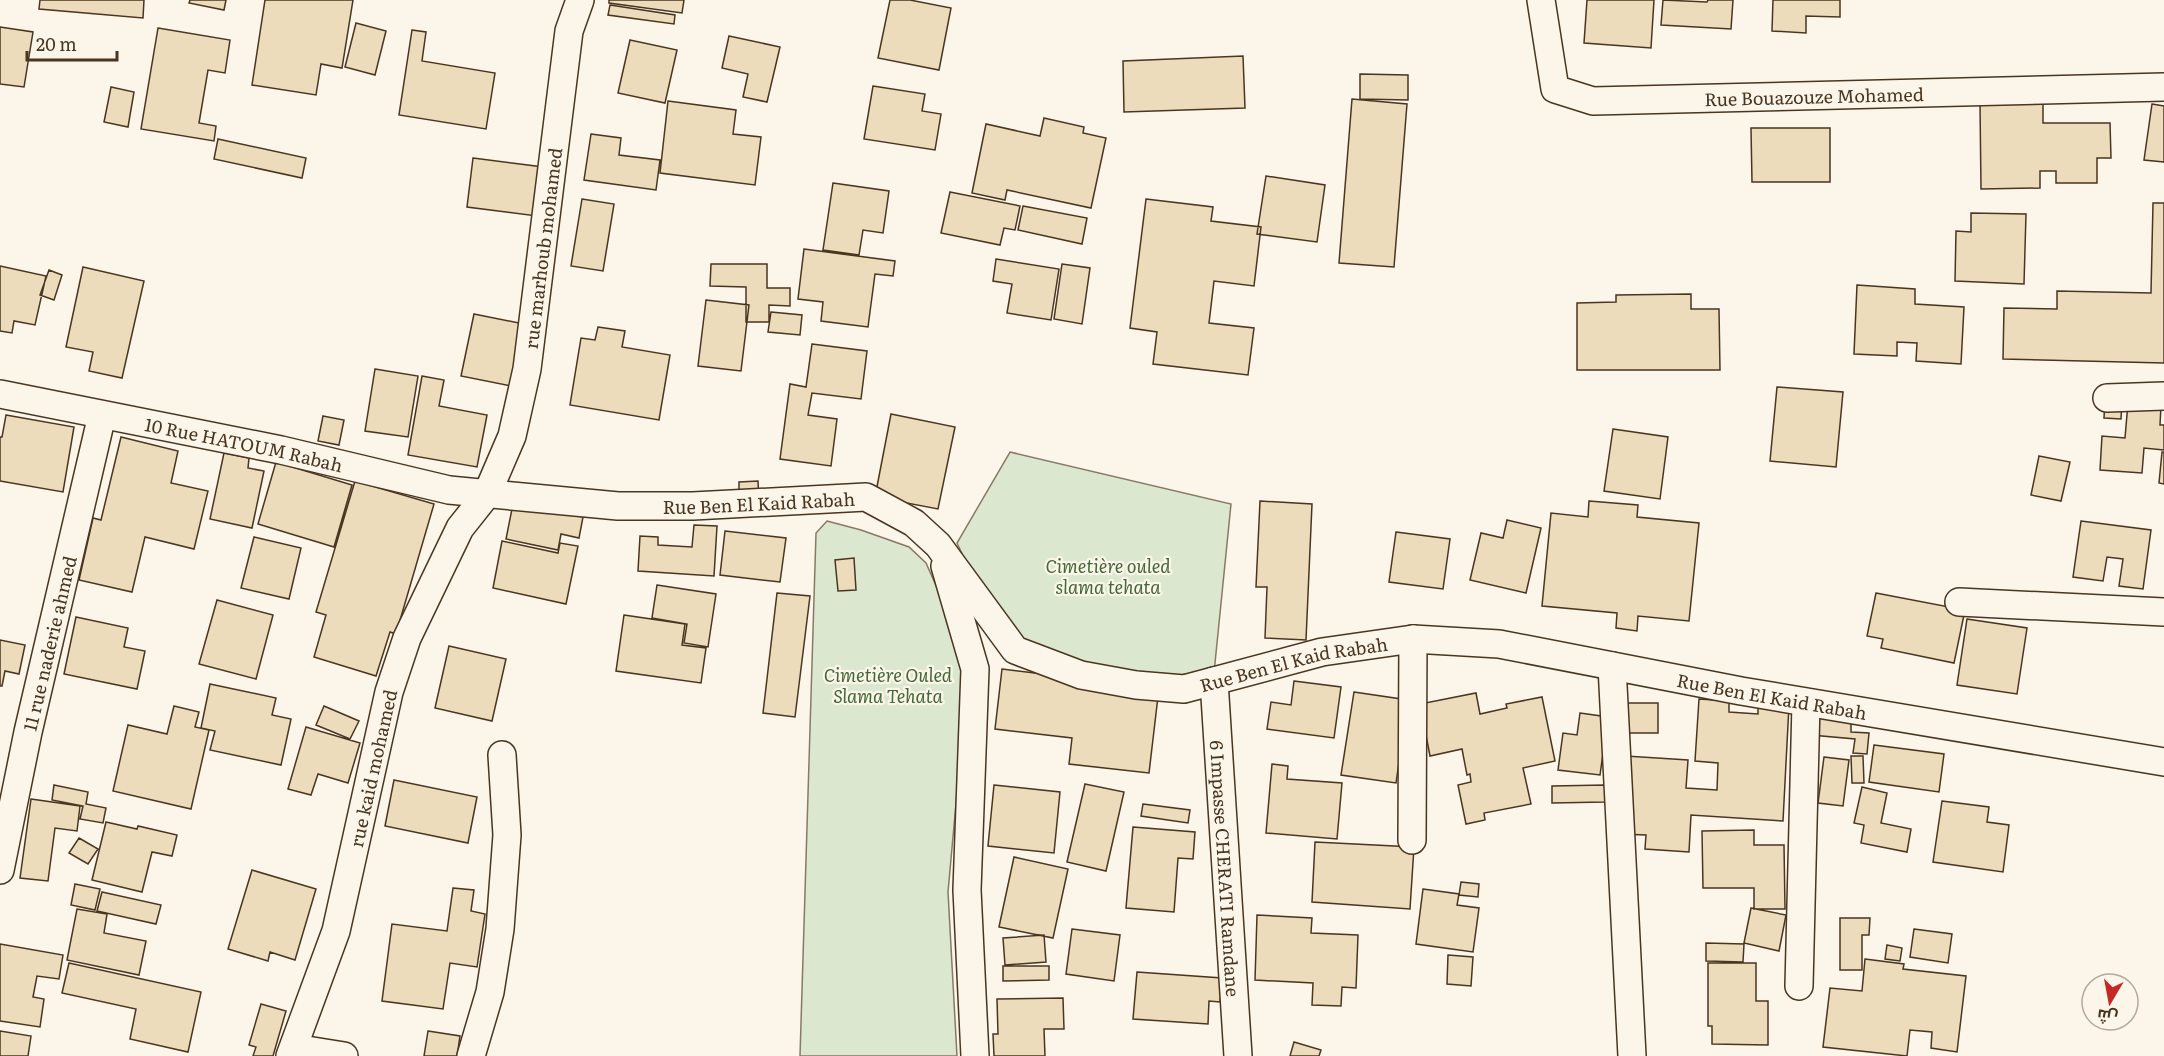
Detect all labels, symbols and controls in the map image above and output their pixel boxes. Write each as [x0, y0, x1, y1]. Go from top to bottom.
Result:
scale bar [27, 24, 117, 62]
text: 20 m [36, 30, 77, 57]
street label: Rue Bouazouze Mohamed [1704, 79, 1924, 112]
street label: rue marhoub mohamed [516, 146, 568, 350]
street label: 10 Rue HATOUM Rabah [143, 410, 346, 478]
street label: Rue Ben El Kaid Rabah [663, 484, 856, 520]
park label: Cimetière ouled slama tehata [1046, 552, 1171, 600]
street label: 11 rue naderie ahmed [15, 553, 82, 734]
street label: Rue Ben El Kaid Rabah [1197, 629, 1389, 698]
park label: Cimetière Ouled Slama Tehata [824, 661, 953, 709]
street label: Rue Ben El Kaid Rabah [1675, 665, 1869, 725]
street label: rue kaid mohamed [342, 687, 403, 850]
street label: 6 Impasse CHERATI Ramdane [1204, 739, 1248, 998]
north arrow [2080, 972, 2140, 1032]
text: ش [2095, 1004, 2119, 1031]

